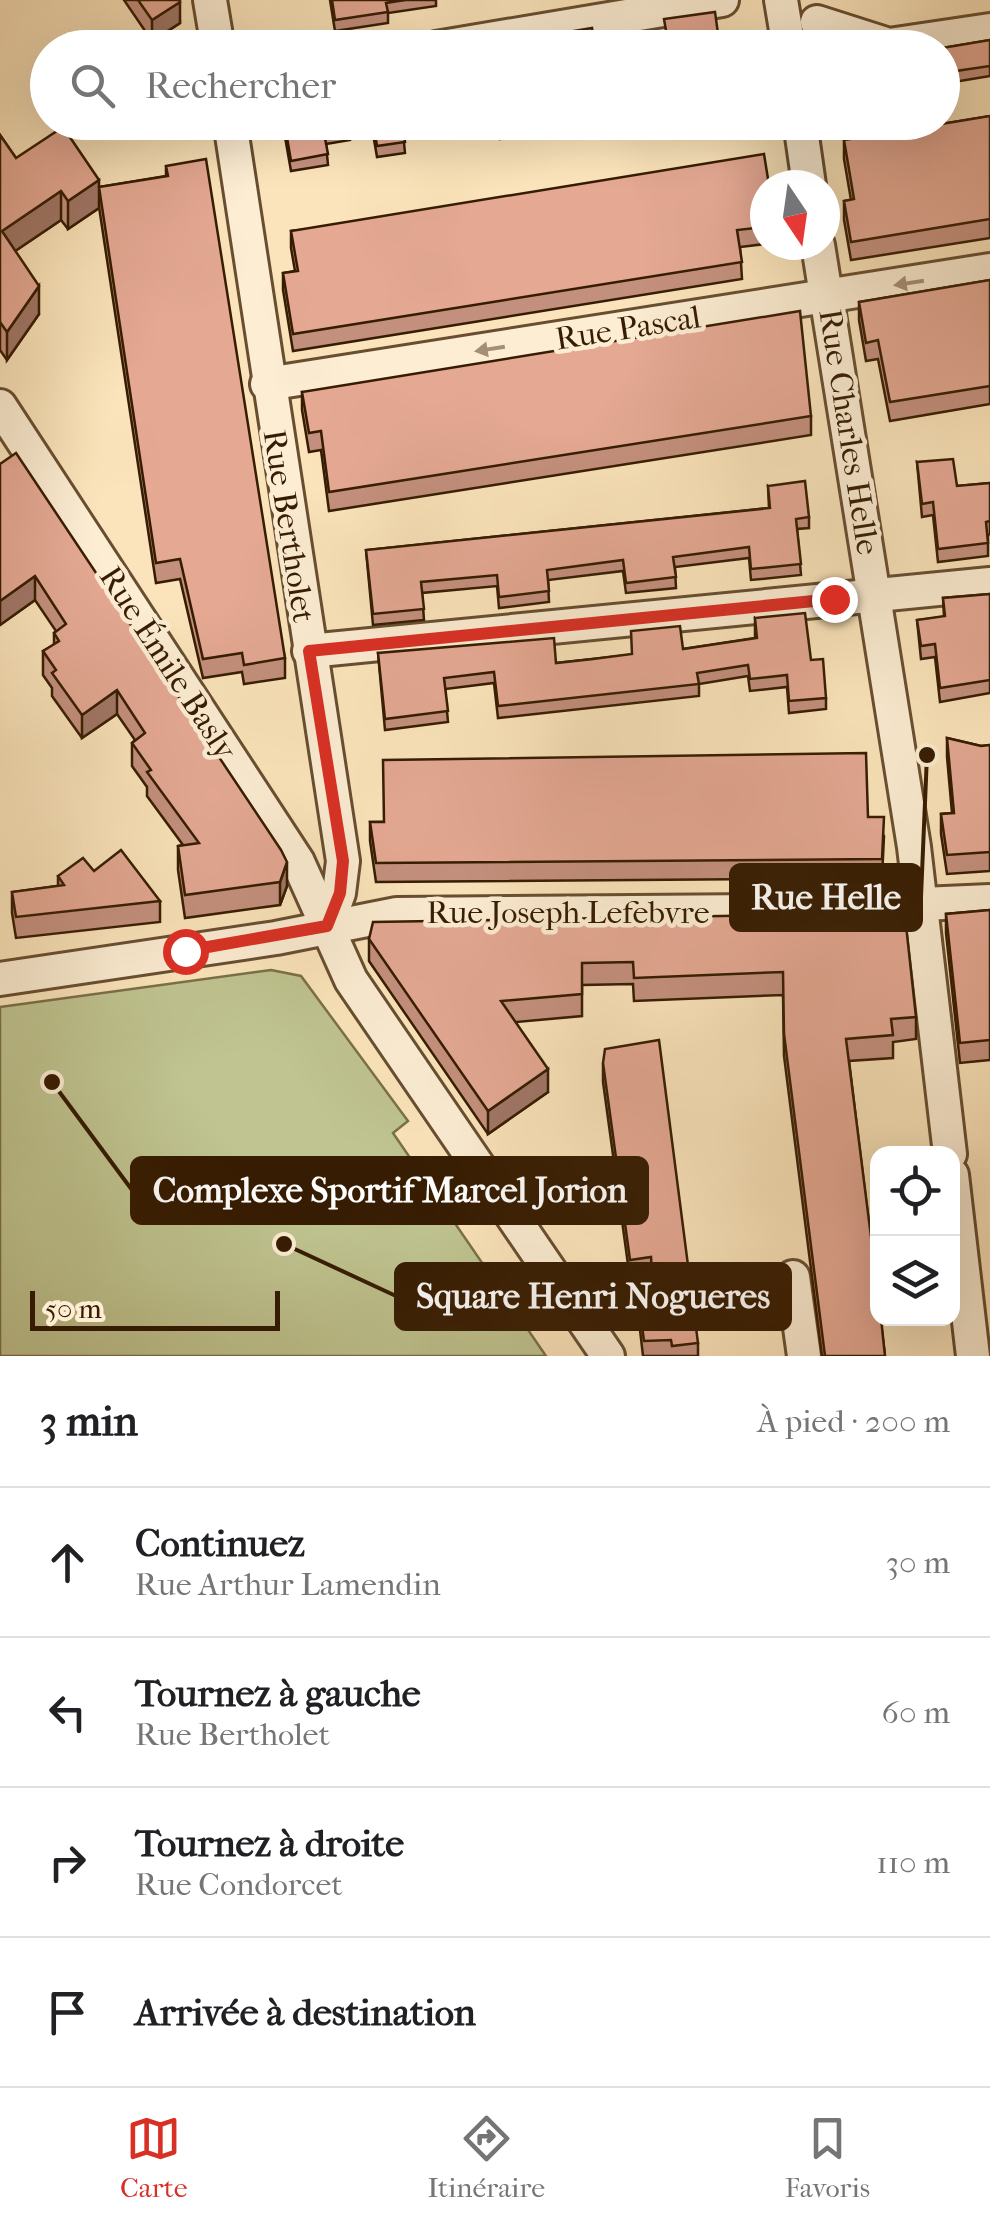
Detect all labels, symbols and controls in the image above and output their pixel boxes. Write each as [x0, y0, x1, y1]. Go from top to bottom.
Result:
search box [30, 30, 960, 140]
icon: search [65, 58, 120, 113]
text: Rechercher [145, 63, 336, 108]
north arrow [750, 170, 840, 260]
one-way arrow [893, 276, 924, 291]
street label: Rue Pascal [553, 298, 703, 358]
street label: Rue Charles Helle [811, 307, 887, 558]
one-way arrow [473, 342, 505, 358]
street label: Rue Bertholet [255, 427, 323, 626]
street label: Rue Émile Basly [92, 559, 245, 767]
route end [812, 577, 858, 623]
callout: Rue Helle [731, 865, 921, 930]
text: Rue Helle [751, 877, 902, 918]
street label: Rue Joseph Lefebvre [427, 894, 710, 931]
route start [163, 929, 209, 975]
map controls [870, 1146, 960, 1326]
button: locate [870, 1146, 960, 1236]
callout: Complexe Sportif Marcel Jorion [132, 1158, 647, 1223]
text: Complexe Sportif Marcel Jorion [153, 1170, 628, 1211]
button: layers [870, 1236, 960, 1326]
callout: Square Henri Nogueres [396, 1264, 790, 1329]
text: Square Henri Nogueres [416, 1276, 770, 1317]
scale bar [30, 1286, 280, 1330]
text: 50 m [45, 1292, 102, 1325]
text: 3 min [40, 1397, 138, 1446]
text: À pied · 200 m [757, 1403, 950, 1440]
text: Continuez [135, 1521, 305, 1566]
icon: ahead [40, 1535, 95, 1590]
text: 30 m [886, 1544, 950, 1581]
text: Rue Arthur Lamendin [135, 1566, 441, 1603]
text: Tournez à gauche [135, 1671, 421, 1716]
icon: left [40, 1685, 95, 1740]
text: 60 m [882, 1694, 950, 1731]
text: Rue Bertholet [135, 1716, 330, 1753]
text: Tournez à droite [135, 1821, 404, 1866]
icon: right [40, 1835, 95, 1890]
text: 110 m [876, 1844, 950, 1881]
text: Rue Condorcet [135, 1866, 343, 1903]
icon: arrive [40, 1985, 95, 2040]
text: Arrivée à destination [135, 1990, 476, 2035]
tab: Carte [120, 2111, 188, 2204]
tab: Itinéraire [427, 2111, 545, 2204]
tab: Favoris [785, 2111, 870, 2204]

